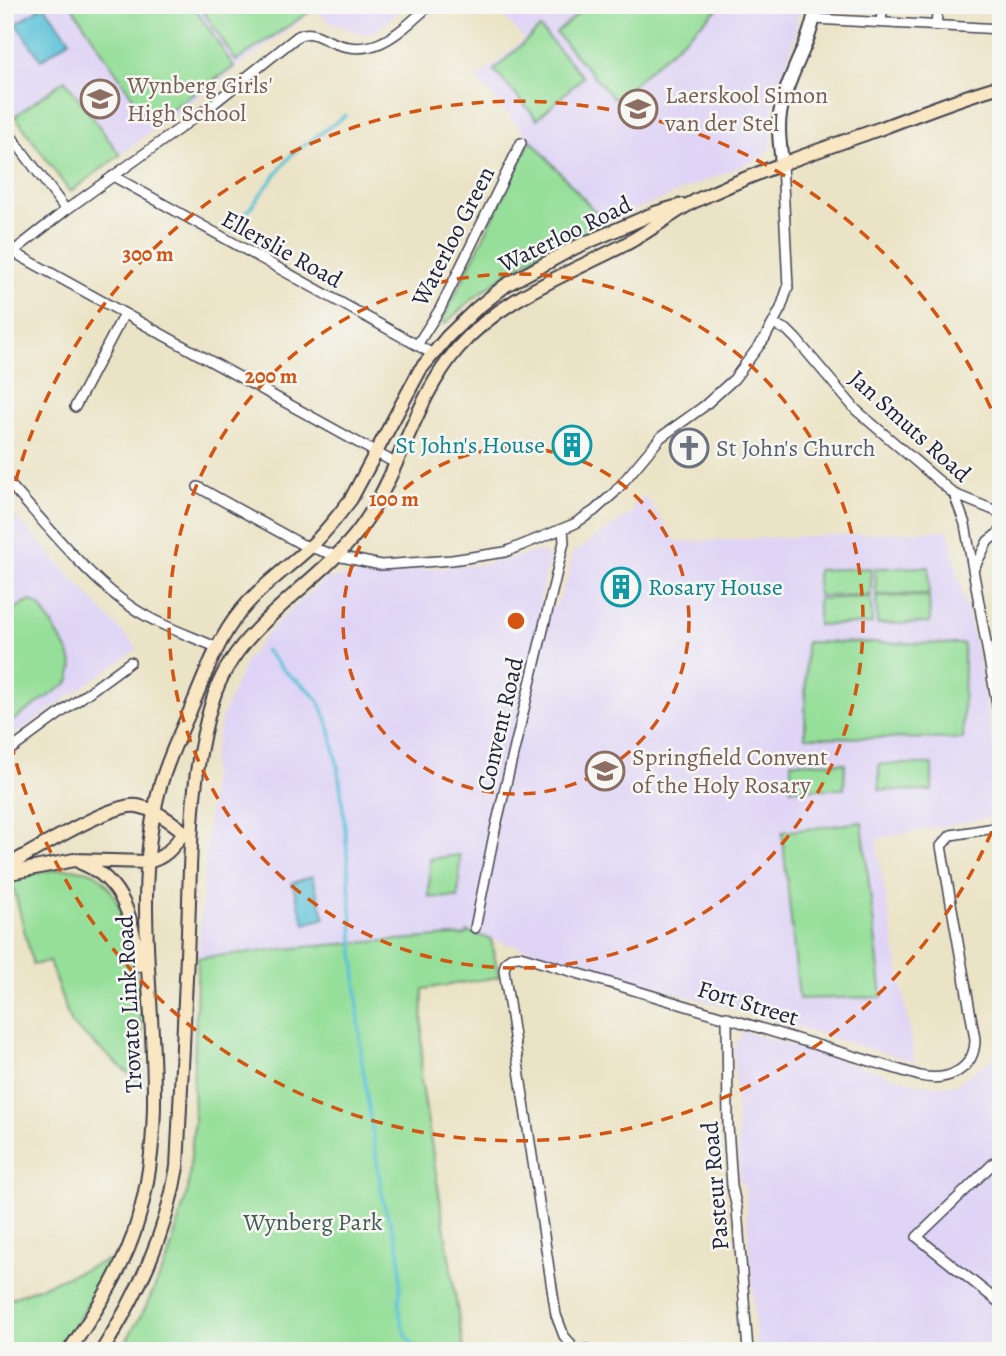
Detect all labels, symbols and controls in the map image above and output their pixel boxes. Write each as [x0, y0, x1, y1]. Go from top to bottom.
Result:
place label: Wynberg Girls' High School [126, 69, 273, 129]
school or university icon: Wynberg Girls' High School [79, 78, 121, 120]
place label: Laerskool Simon van der Stel [664, 79, 828, 139]
school or university icon: Laerskool Simon van der Stel [617, 88, 659, 130]
street label: Waterloo Green [404, 161, 502, 312]
street label: Waterloo Road [492, 188, 637, 280]
street label: Ellerslie Road [216, 203, 348, 295]
text: 300 m [122, 240, 174, 268]
text: 200 m [245, 362, 298, 390]
street label: Jan Smuts Road [842, 363, 978, 489]
building icon: St John's House [551, 424, 593, 466]
church icon: St John's Church [668, 427, 710, 469]
place label: St John's House [395, 429, 545, 461]
place label: St John's Church [716, 432, 876, 464]
text: 100 m [369, 485, 419, 513]
building icon: Rosary House [600, 566, 642, 608]
place label: Rosary House [648, 571, 783, 603]
centre of rings [504, 609, 528, 633]
street label: Convent Road [469, 654, 531, 794]
place label: Springfield Convent of the Holy Rosary [632, 741, 828, 801]
school or university icon: Springfield Convent of the Holy Rosary [584, 750, 626, 792]
street label: Trovato Link Road [108, 914, 150, 1094]
street label: Fort Street [694, 972, 802, 1034]
street label: Pasteur Road [693, 1120, 737, 1252]
park label: Wynberg Park [242, 1206, 383, 1238]

